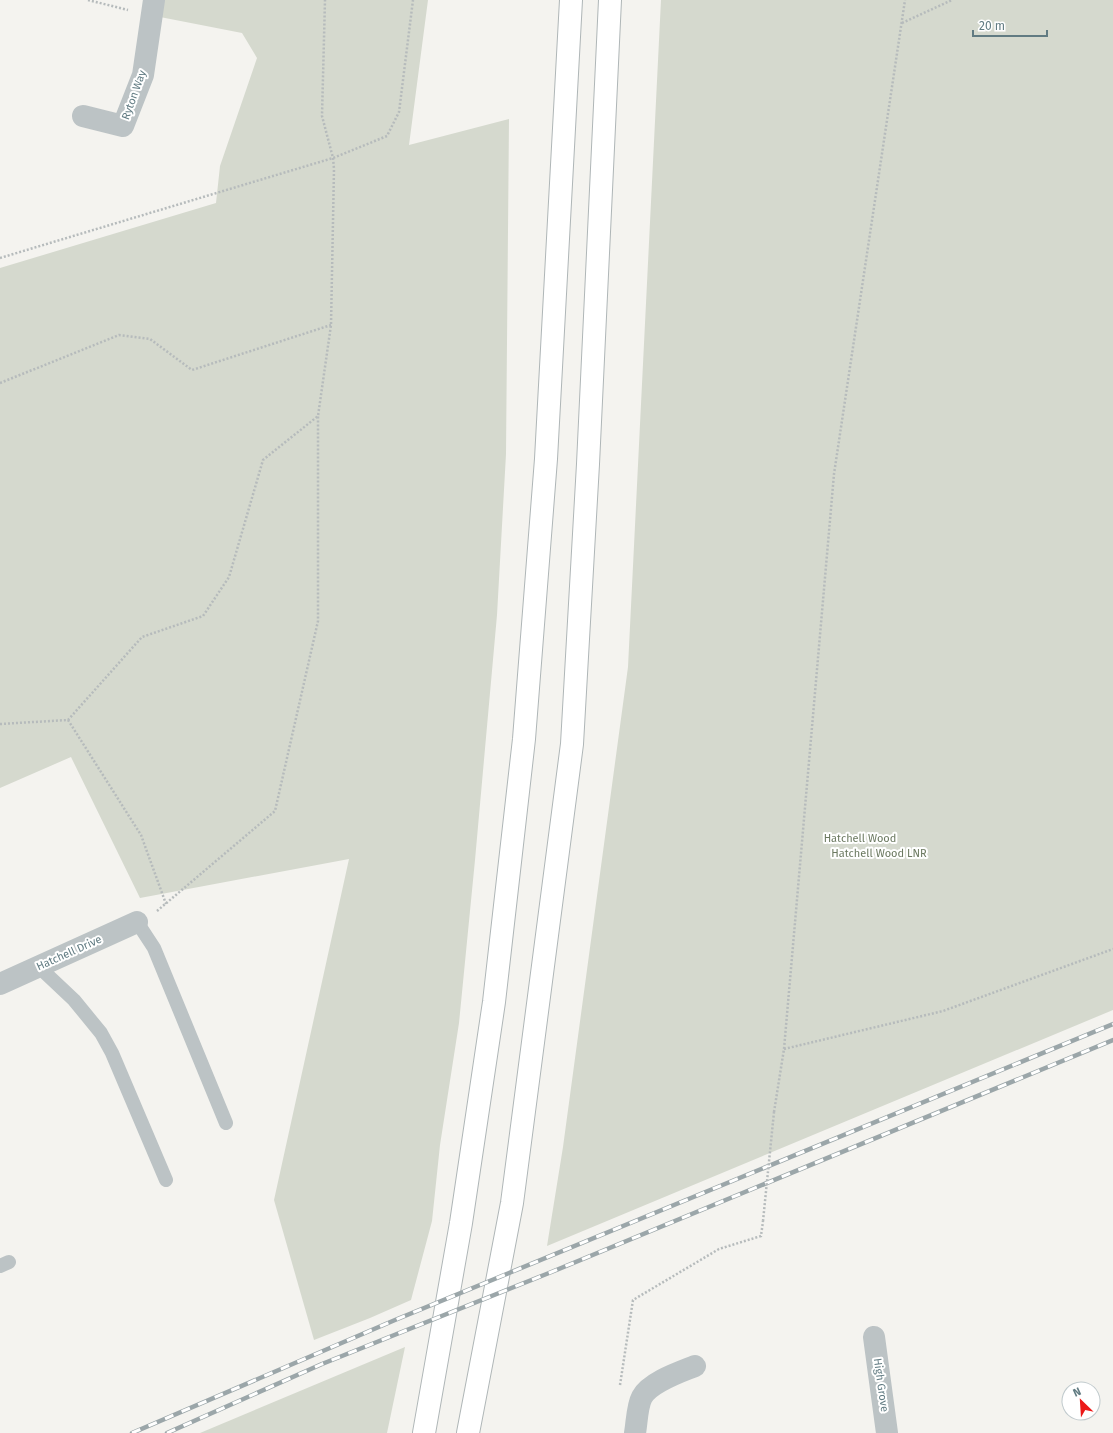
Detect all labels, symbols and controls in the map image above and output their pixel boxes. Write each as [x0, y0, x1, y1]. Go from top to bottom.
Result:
scale bar [973, 12, 1047, 38]
text: 20 m [979, 19, 1005, 33]
street label: Ryton Way [119, 68, 149, 121]
park label: Hatchell Wood [824, 832, 896, 845]
park label: Hatchell Wood LNR [831, 847, 927, 860]
street label: Hatchell Drive [34, 933, 104, 973]
street label: High Grove [871, 1357, 891, 1413]
north arrow [1061, 1381, 1101, 1421]
text: N [1071, 1385, 1083, 1400]

